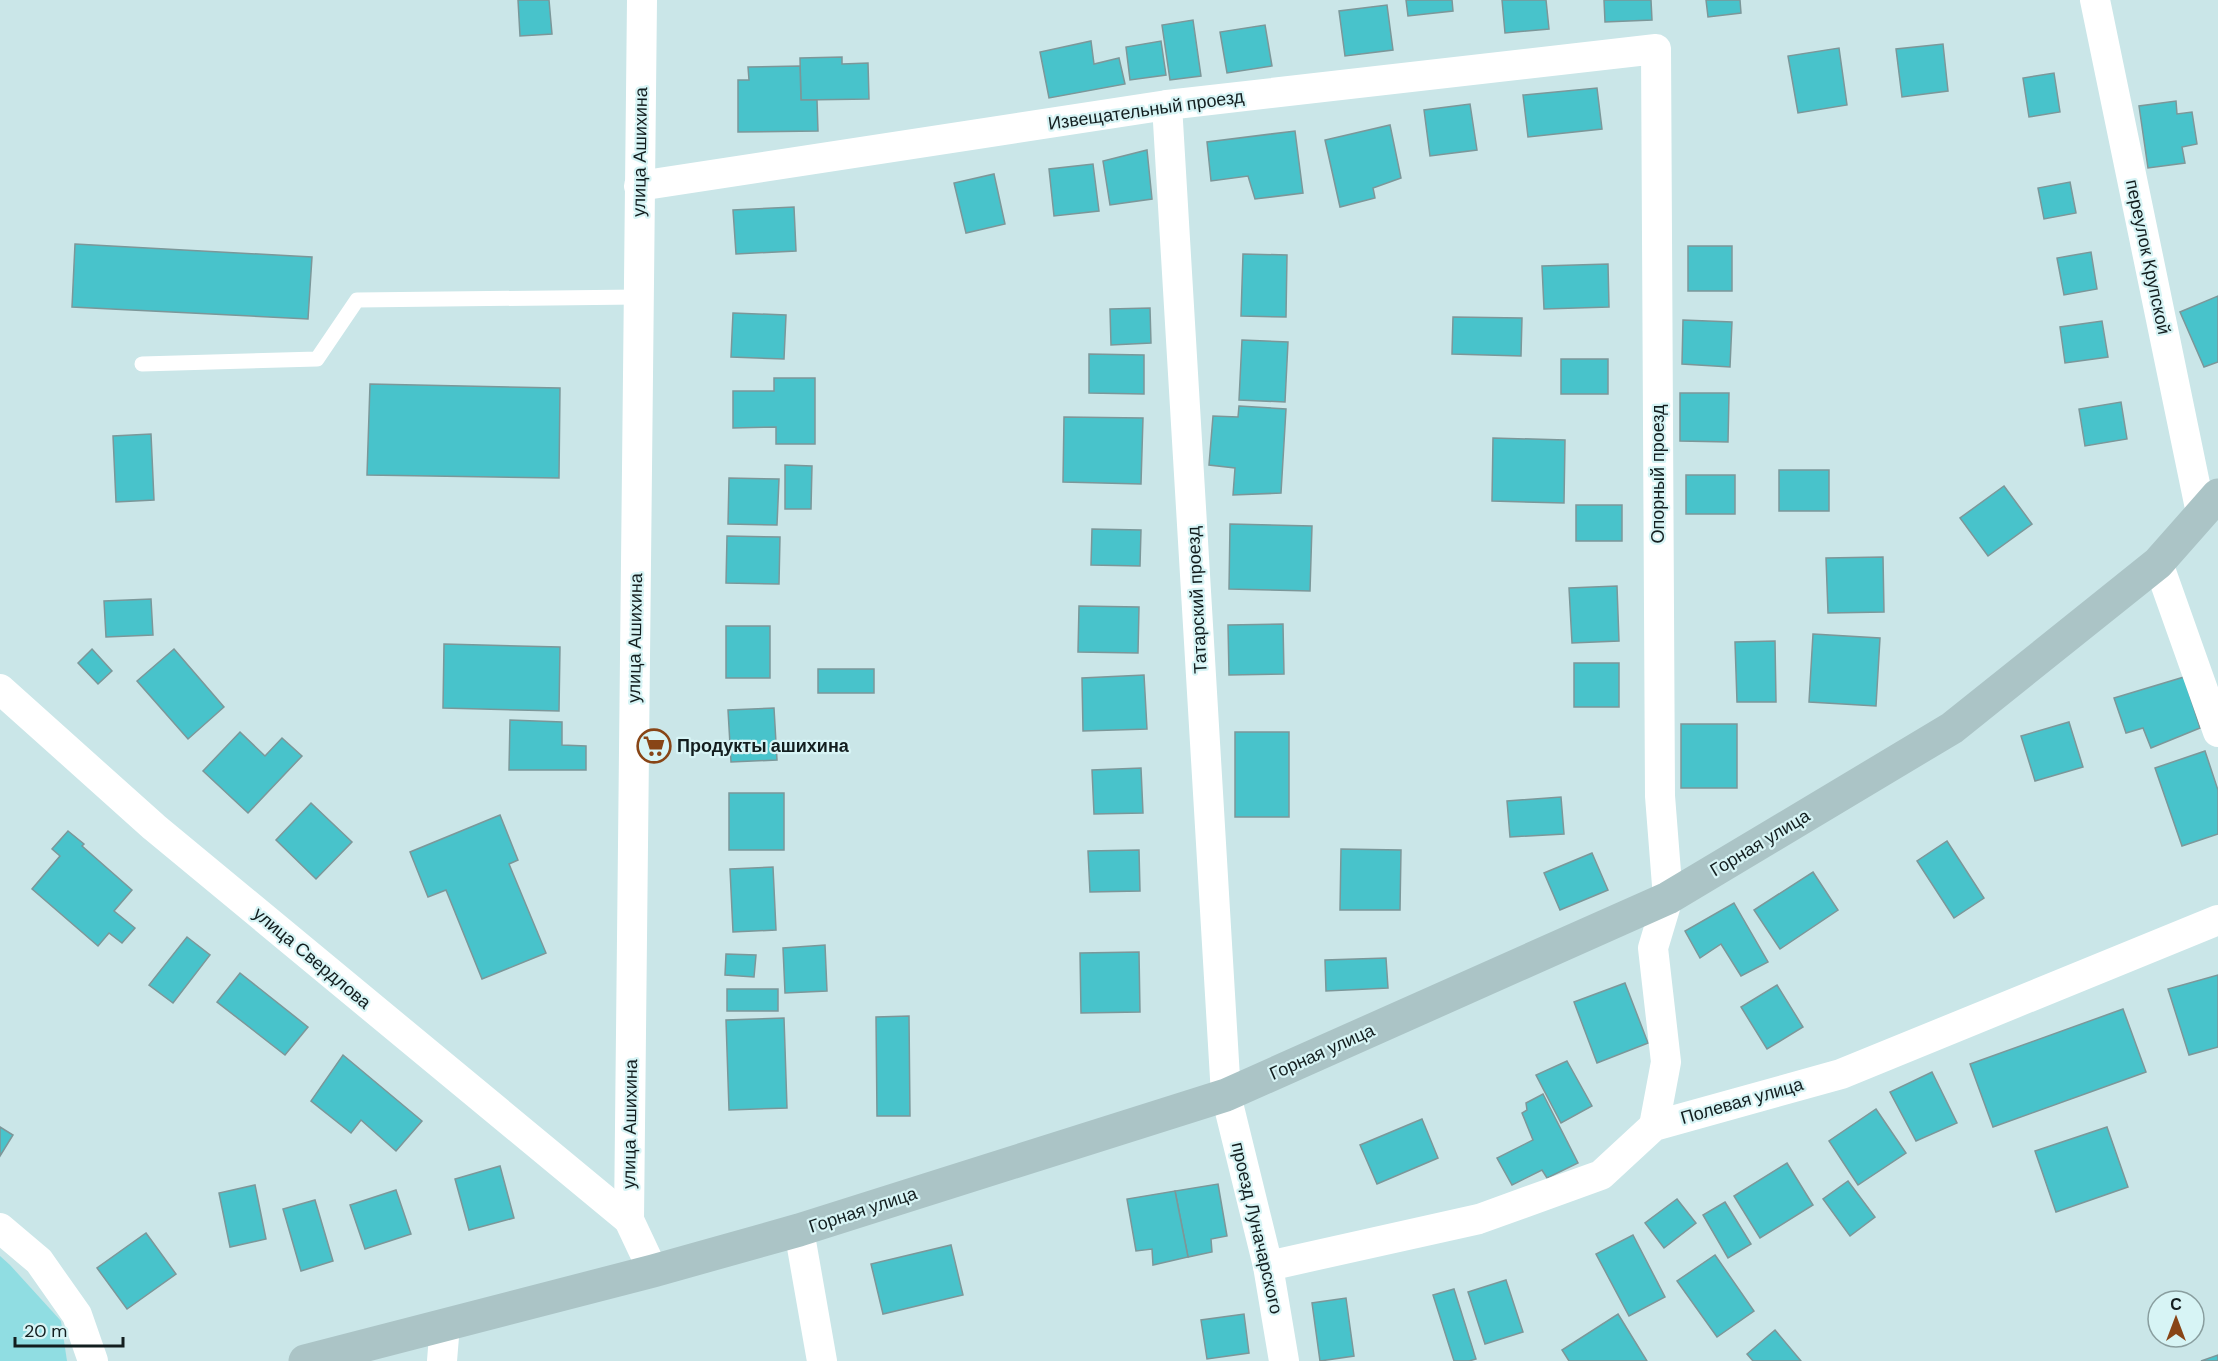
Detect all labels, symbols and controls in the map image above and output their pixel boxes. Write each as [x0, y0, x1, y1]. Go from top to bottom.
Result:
street label: Извещательный проезд [1046, 84, 1246, 136]
street label: улица Ашихина [627, 86, 653, 217]
street label: переулок Крупской [2120, 177, 2176, 337]
street label: Опорный проезд [1646, 404, 1670, 544]
street label: Татарский проезд [1181, 525, 1213, 674]
street label: улица Ашихина [622, 572, 648, 703]
supermarket icon: Продукты ашихина [636, 728, 672, 764]
place label: Продукты ашихина [677, 734, 850, 758]
street label: Горная улица [1706, 803, 1815, 882]
street label: улица Свердлова [248, 902, 377, 1015]
street label: Горная улица [1266, 1018, 1379, 1086]
street label: улица Ашихина [617, 1058, 643, 1189]
street label: Полевая улица [1678, 1072, 1807, 1130]
street label: проезд Луначарского [1226, 1140, 1288, 1316]
street label: Горная улица [806, 1181, 921, 1239]
north arrow [2146, 1289, 2206, 1349]
text: С [2170, 1294, 2182, 1315]
scale bar [15, 1310, 123, 1348]
text: 20 m [24, 1319, 67, 1343]

